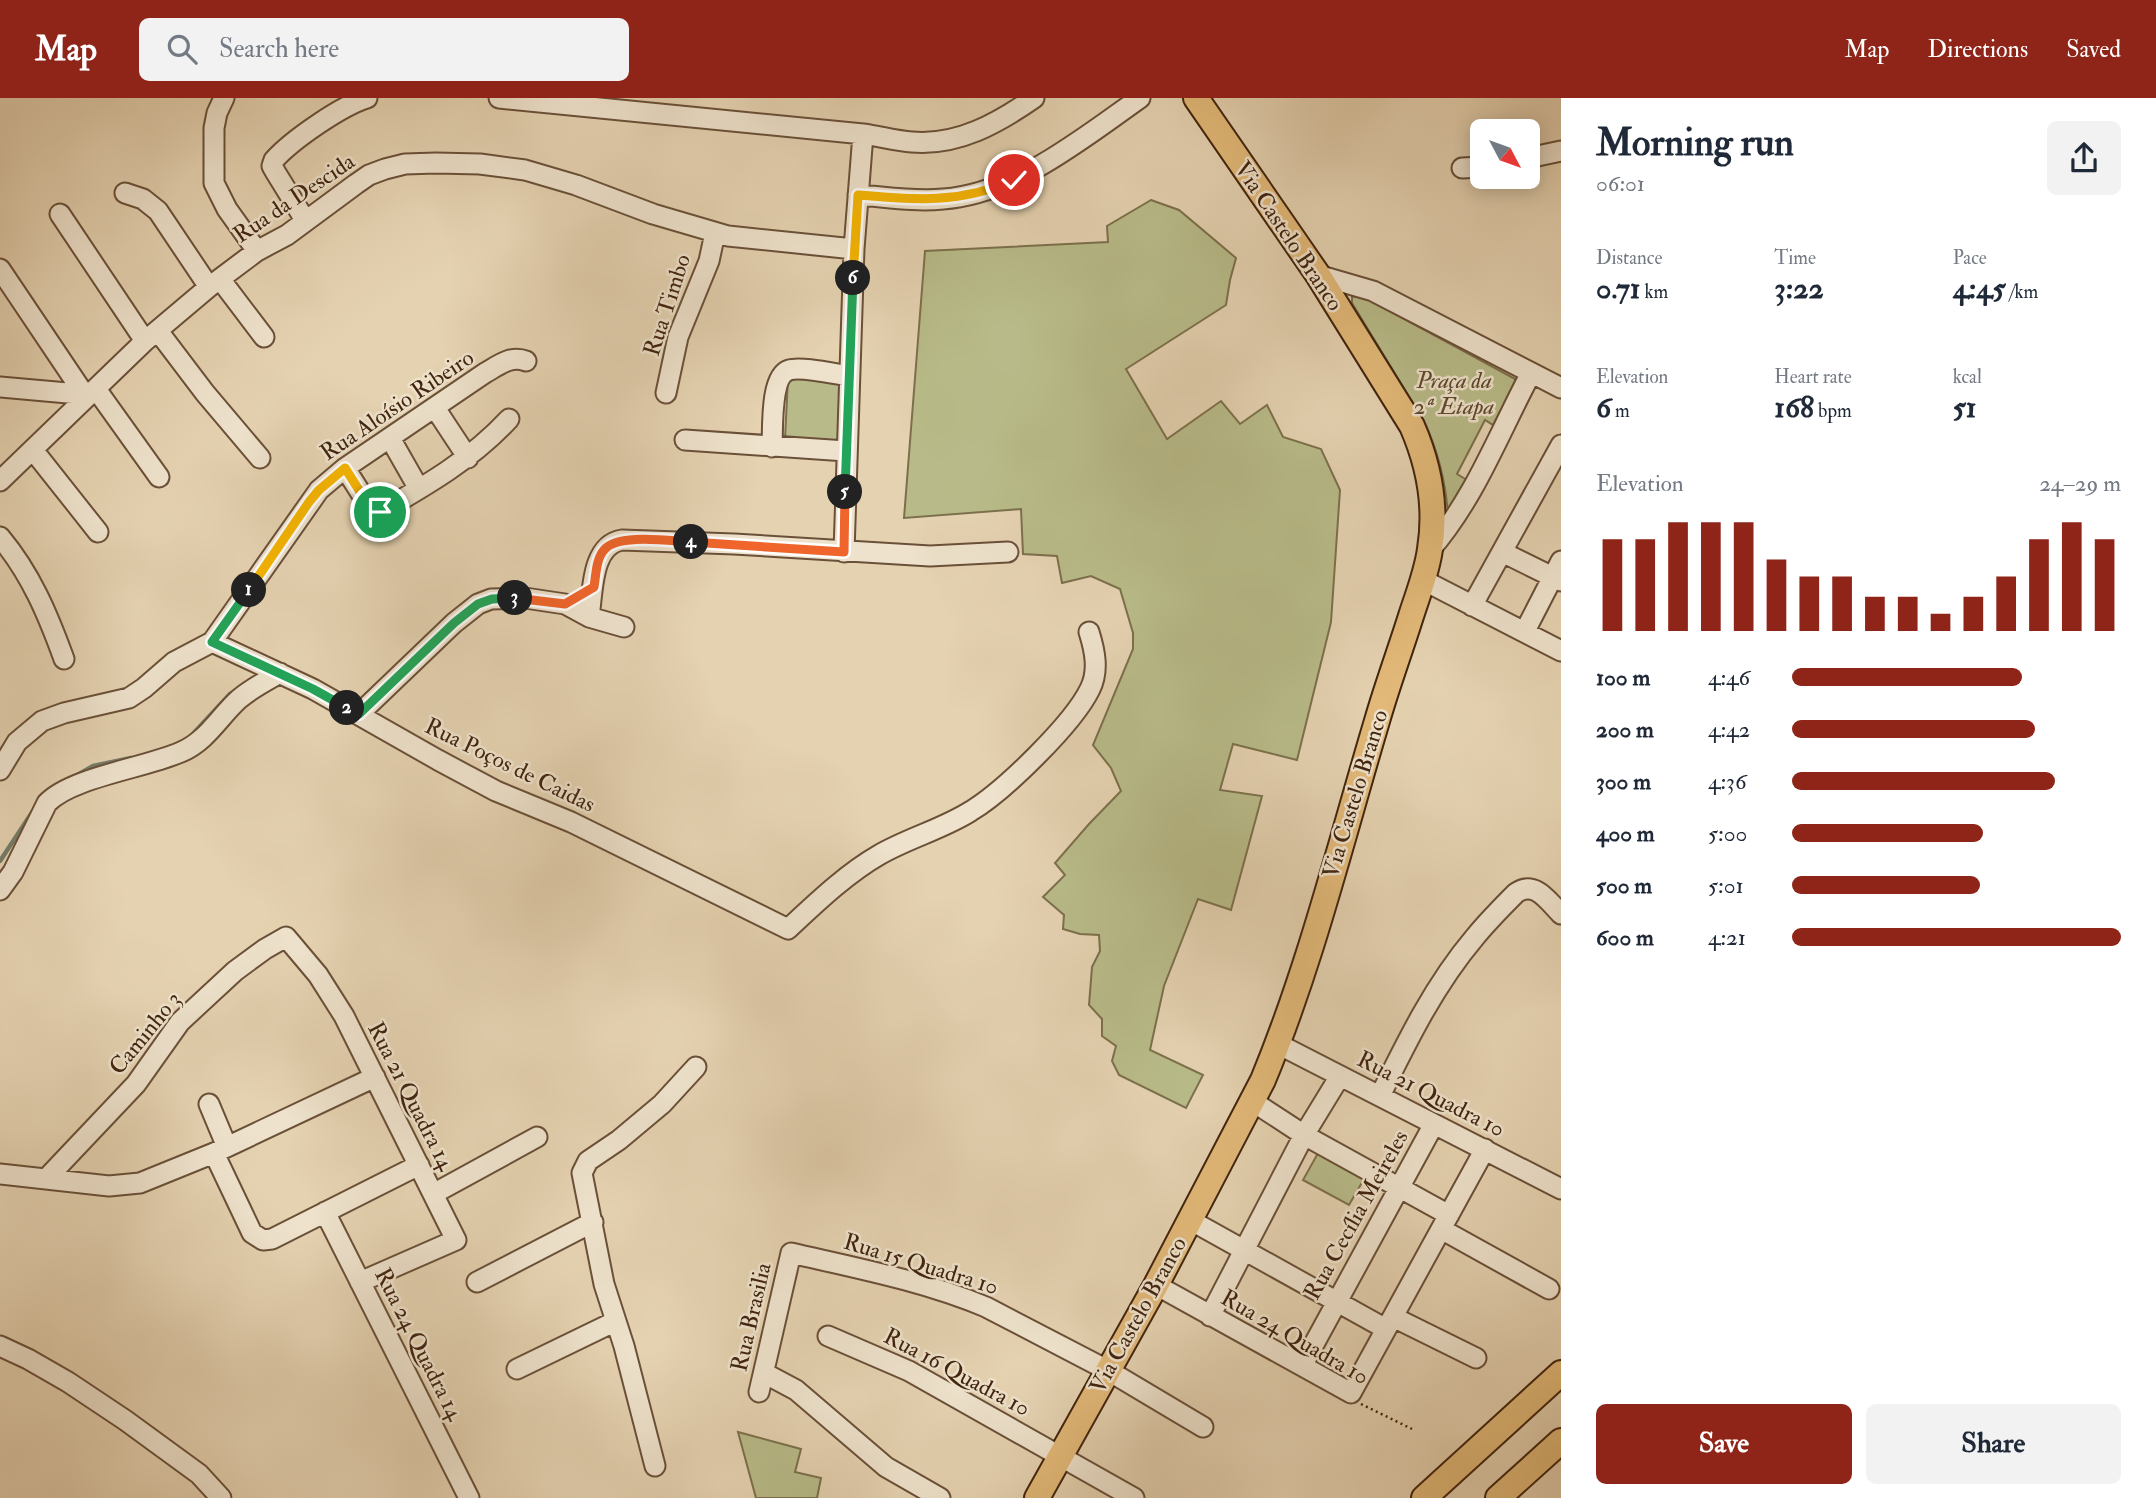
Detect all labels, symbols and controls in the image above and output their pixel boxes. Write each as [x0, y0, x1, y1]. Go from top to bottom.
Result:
search box [139, 18, 629, 81]
text: Map [35, 29, 97, 70]
icon: search [163, 30, 201, 68]
text: Search here [219, 33, 339, 65]
text: Map [1844, 34, 1889, 65]
text: Directions [1927, 34, 2028, 65]
text: Saved [2066, 34, 2121, 65]
north arrow [1470, 119, 1540, 189]
map controls [1470, 119, 1540, 189]
text: Morning run [1596, 119, 1794, 167]
button: share [2047, 121, 2121, 195]
street label: Rua da Descida [228, 146, 361, 249]
pin [984, 150, 1044, 210]
street label: Via Castelo Branco [1228, 156, 1350, 316]
icon: check [995, 161, 1033, 199]
text: 06:01 [1596, 169, 1645, 198]
text: Distance [1596, 246, 1662, 270]
text: Time [1774, 246, 1816, 270]
text: Pace [1953, 246, 1987, 270]
street label: Rua Timbo [637, 250, 697, 360]
pin: 6 [836, 260, 870, 296]
text: 6 [848, 265, 857, 289]
text: 0.71 [1596, 270, 1641, 307]
text: 3:22 [1774, 270, 1824, 307]
text: 4:45 [1953, 270, 2006, 307]
text: km [1641, 280, 1668, 304]
text: /km [2006, 280, 2038, 304]
street label: Rua Aloísio Ribeiro [315, 343, 479, 467]
text: Elevation [1596, 365, 1668, 389]
text: Heart rate [1774, 365, 1852, 389]
text: kcal [1953, 365, 1982, 389]
park label: Praça da 2ª Etapa [1414, 366, 1494, 421]
text: 6 [1596, 389, 1611, 426]
text: 168 [1774, 389, 1814, 426]
text: 51 [1953, 389, 1977, 426]
text: m [1611, 399, 1630, 423]
text: bpm [1814, 399, 1852, 423]
text: Elevation [1596, 469, 1684, 498]
text: 24–29 m [2039, 469, 2121, 498]
pin: 5 [828, 474, 862, 510]
text: 5 [840, 479, 849, 503]
pin [350, 482, 410, 542]
icon: arrive [361, 493, 399, 531]
pin: 4 [674, 524, 708, 560]
text: 4 [685, 529, 696, 553]
pin: 1 [232, 573, 266, 608]
text: 1 [245, 577, 252, 601]
pin: 3 [498, 580, 532, 616]
text: 3 [511, 585, 518, 609]
text: 100 m [1596, 663, 1650, 692]
text: 4:46 [1708, 663, 1750, 692]
pin: 2 [330, 690, 364, 726]
text: 2 [342, 695, 351, 719]
street label: Via Castelo Branco [1316, 706, 1394, 882]
street label: Rua Poços de Caidas [420, 711, 600, 819]
text: 200 m [1596, 715, 1654, 744]
text: 4:42 [1708, 715, 1750, 744]
text: 300 m [1596, 767, 1651, 796]
text: 4:36 [1708, 767, 1747, 796]
text: 400 m [1596, 819, 1655, 848]
text: 5:00 [1708, 819, 1747, 848]
text: 500 m [1596, 871, 1652, 900]
text: 5:01 [1708, 871, 1744, 900]
text: 600 m [1596, 923, 1654, 952]
text: 4:21 [1708, 923, 1746, 952]
street label: Caminho 3 [103, 985, 187, 1081]
street label: Rua 21 Quadra 14 [361, 1017, 462, 1176]
street label: Rua 21 Quadra 10 [1352, 1044, 1510, 1144]
street label: Rua Cecília Meireles [1297, 1125, 1415, 1305]
street label: Rua 15 Quadra 10 [840, 1227, 1002, 1301]
street label: Via Castelo Branco [1083, 1232, 1193, 1398]
street label: Rua Brasilia [724, 1259, 778, 1374]
street label: Rua 24 Quadra 14 [368, 1263, 471, 1426]
street label: Rua 24 Quadra 10 [1216, 1283, 1374, 1391]
street label: Rua 16 Quadra 10 [879, 1321, 1035, 1423]
button: Save [1596, 1404, 1852, 1484]
button: Share [1866, 1404, 2121, 1484]

